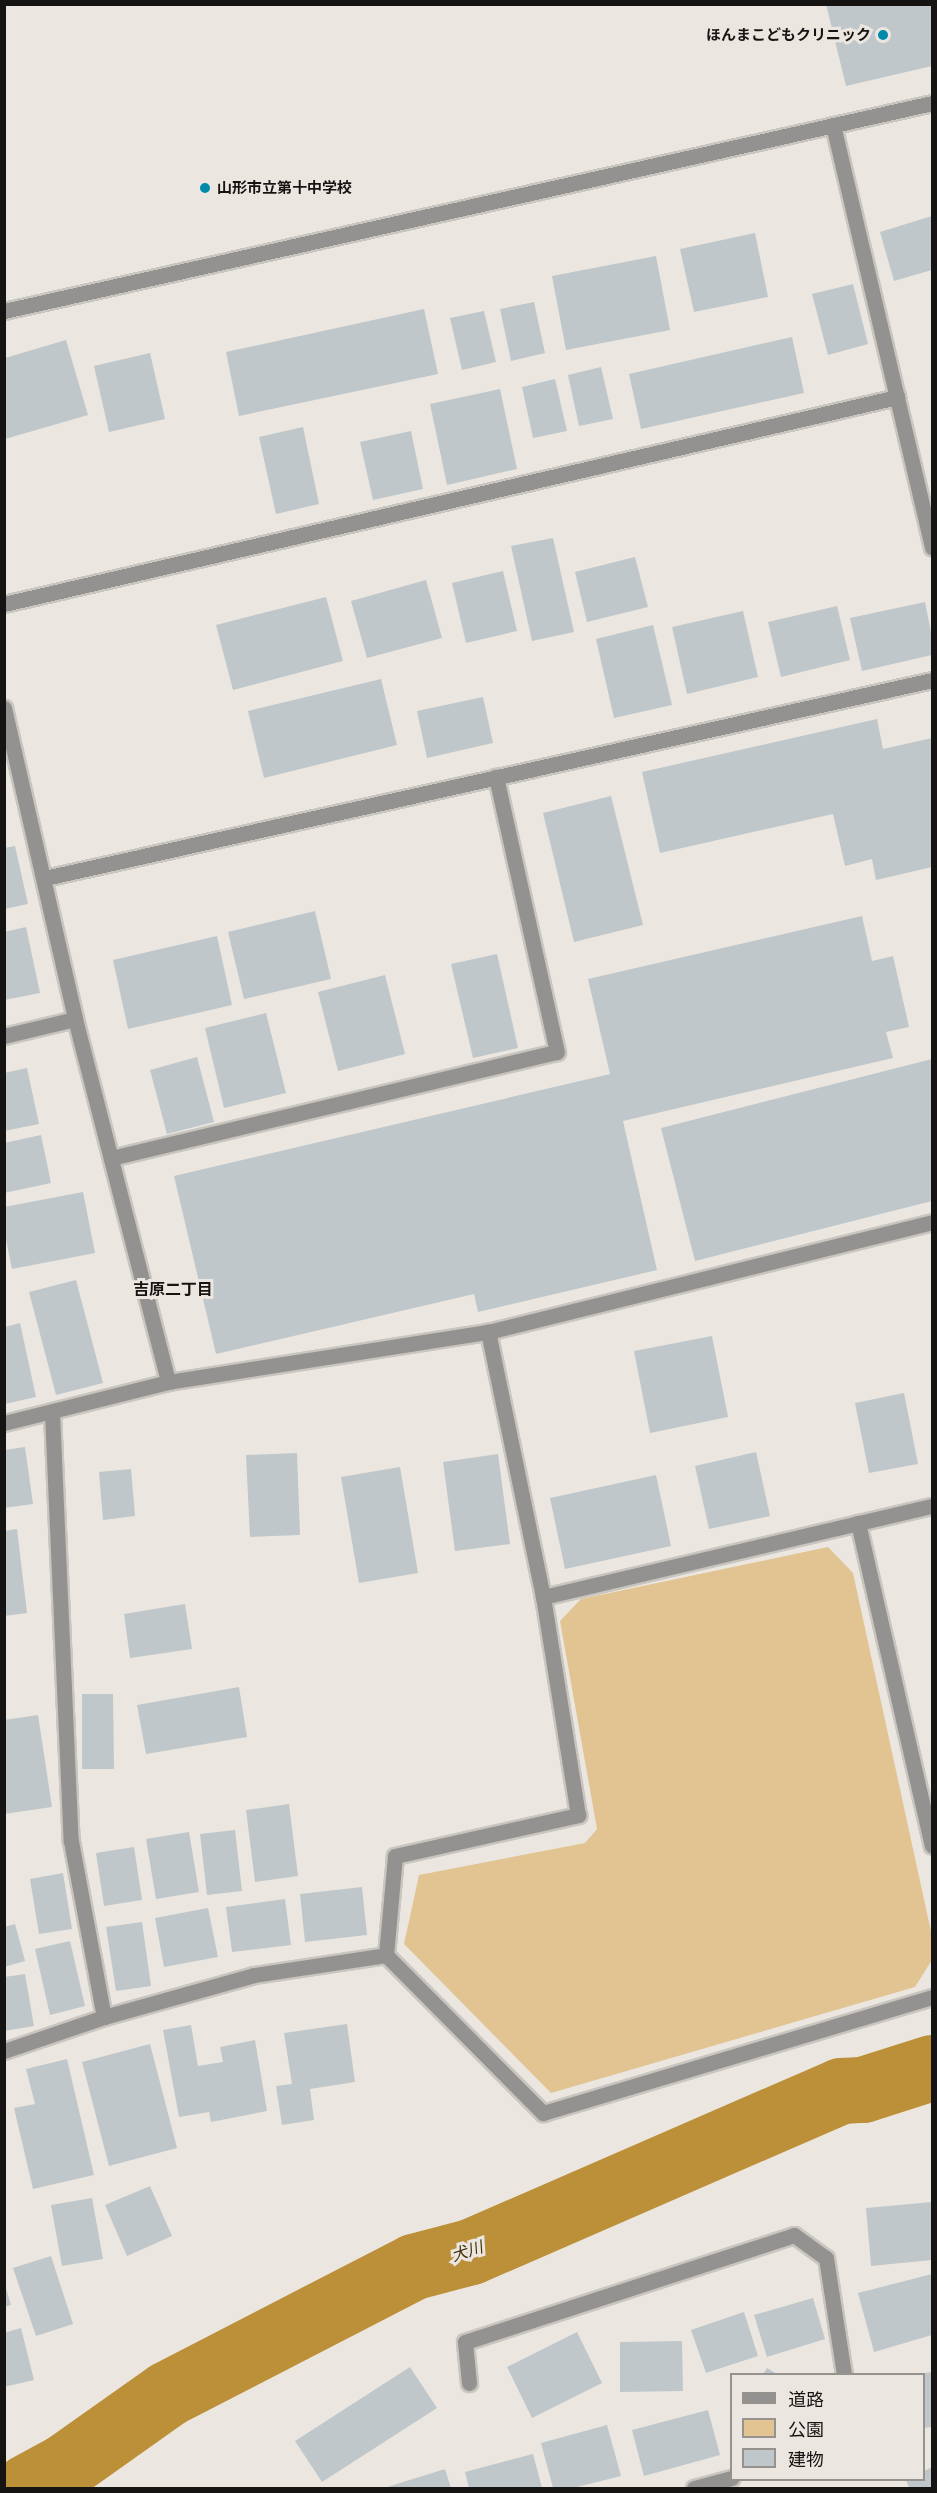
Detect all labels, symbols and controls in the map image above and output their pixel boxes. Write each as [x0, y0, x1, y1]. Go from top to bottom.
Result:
place label: ほんまこどもクリニック [706, 26, 871, 44]
marker: ほんまこどもクリニック [876, 28, 890, 42]
place label: 山形市立第十中学校 [217, 179, 352, 197]
marker: 山形市立第十中学校 [198, 181, 212, 195]
district label: 吉原二丁目 [133, 1279, 213, 1299]
water label: 犬川 [449, 2237, 485, 2265]
legend [730, 2373, 925, 2481]
text: 道路 [788, 2388, 824, 2411]
text: 公園 [788, 2418, 824, 2441]
text: 建物 [788, 2448, 824, 2471]

